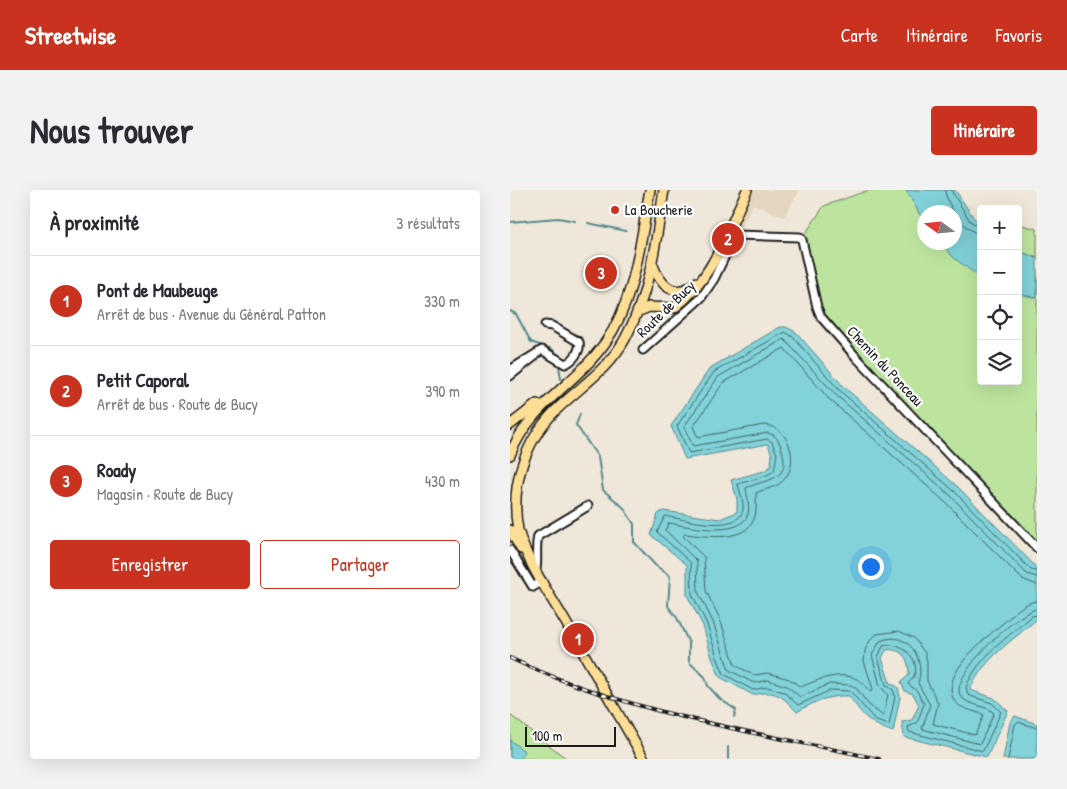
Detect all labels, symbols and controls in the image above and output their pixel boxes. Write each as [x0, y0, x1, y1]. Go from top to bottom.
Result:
text: Streetwise [25, 19, 116, 51]
text: Carte [841, 23, 878, 48]
text: Itinéraire [906, 23, 968, 48]
text: Favoris [996, 23, 1042, 48]
button: Itinéraire [931, 106, 1037, 155]
text: Nous trouver [30, 107, 193, 154]
place label: La Boucherie [625, 199, 693, 220]
marker: La Boucherie [609, 204, 621, 216]
north arrow [917, 205, 962, 250]
map controls [977, 205, 1022, 385]
button: + [977, 205, 1022, 250]
text: À proximité [50, 208, 139, 237]
text: 3 résultats [396, 212, 460, 234]
pin: 2 [712, 220, 744, 258]
button: − [977, 250, 1022, 295]
pin: 3 [585, 254, 617, 292]
street label: Route de Bucy [632, 275, 700, 342]
text: Pont de Maubeuge [97, 277, 218, 303]
text: 1 [63, 290, 69, 312]
text: 330 m [424, 290, 460, 312]
button: locate [977, 295, 1022, 340]
text: Arrêt de bus · Avenue du Général Patton [97, 303, 326, 325]
street label: Chemin du Ponceau [842, 321, 928, 411]
button: layers [977, 340, 1022, 385]
text: Petit Caporal [97, 367, 189, 393]
text: 2 [62, 380, 70, 402]
text: 390 m [425, 380, 460, 402]
text: Arrêt de bus · Route de Bucy [97, 393, 258, 415]
text: Roady [97, 457, 136, 483]
text: 3 [62, 470, 70, 492]
text: 430 m [425, 470, 460, 492]
text: Magasin · Route de Bucy [97, 483, 233, 505]
button: Enregistrer [50, 540, 250, 589]
button: Partager [260, 540, 460, 589]
your location [858, 554, 884, 580]
pin: 1 [562, 620, 594, 658]
scale bar [525, 724, 616, 747]
text: 100 m [532, 726, 562, 745]

